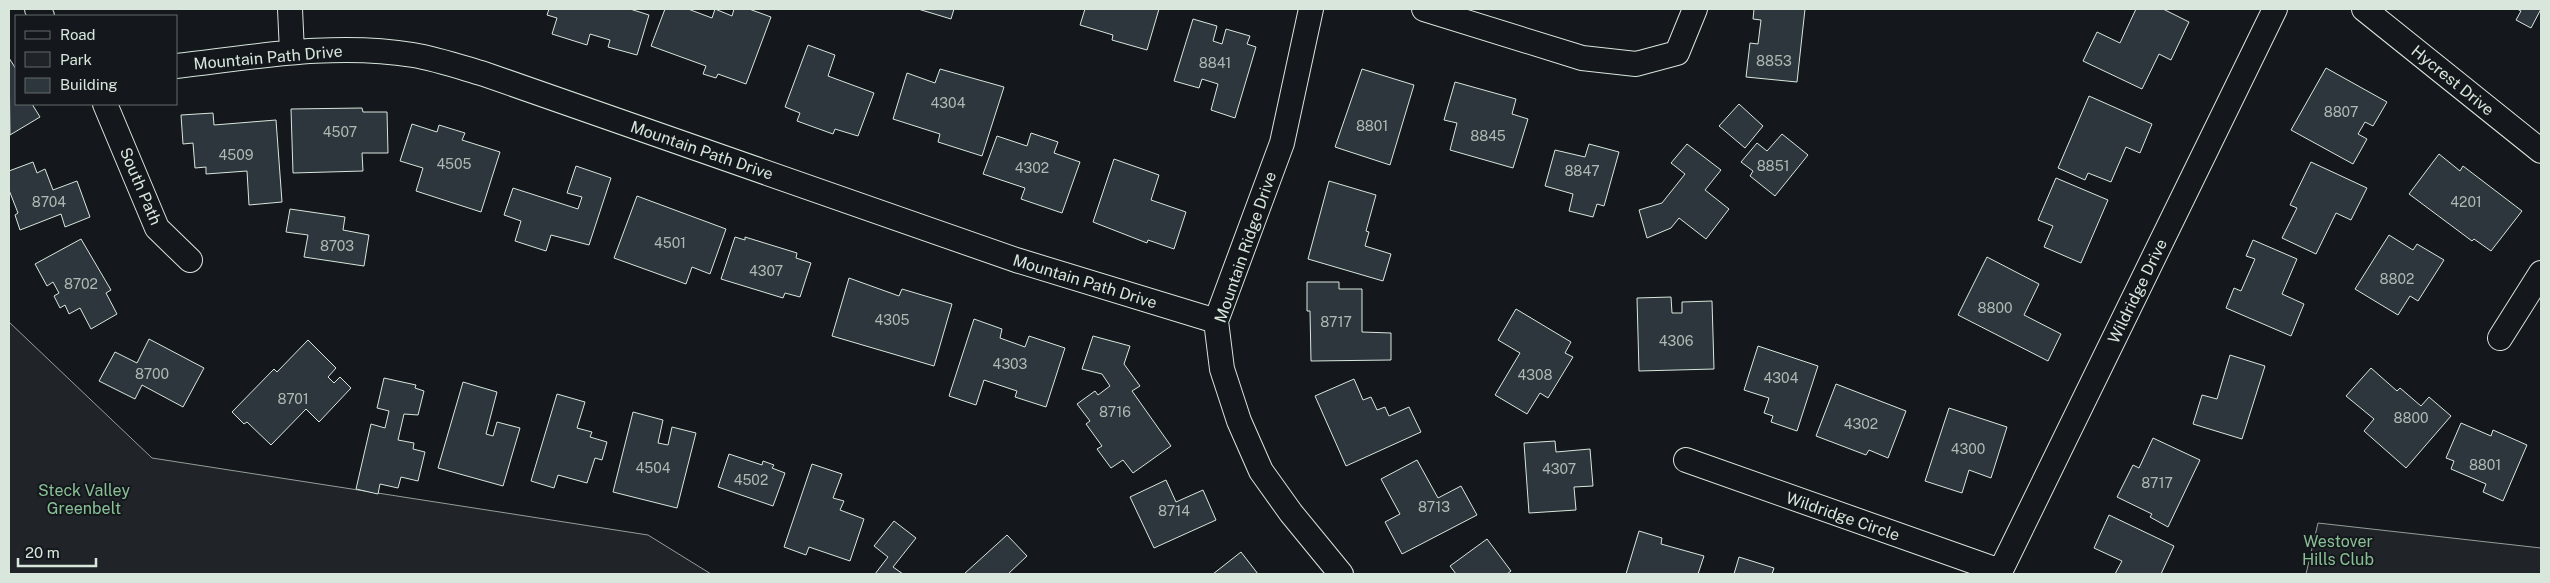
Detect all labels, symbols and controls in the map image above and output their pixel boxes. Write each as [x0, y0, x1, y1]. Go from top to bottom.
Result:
legend [15, 15, 178, 105]
text: Road [60, 26, 96, 43]
street label: Hycrest Drive [2408, 41, 2498, 119]
street label: Mountain Path Drive [193, 42, 343, 73]
text: Park [60, 51, 92, 68]
house number: 8853 [1756, 53, 1792, 69]
house number: 8841 [1199, 55, 1231, 71]
text: Building [60, 76, 118, 93]
house number: 4304 [931, 95, 966, 111]
house number: 8807 [2324, 104, 2358, 120]
street label: Mountain Path Drive [628, 117, 776, 184]
house number: 8801 [1356, 118, 1388, 134]
house number: 4507 [323, 124, 357, 140]
house number: 8845 [1470, 128, 1506, 144]
street label: South Path [116, 145, 165, 228]
house number: 4509 [219, 147, 254, 163]
house number: 4505 [436, 156, 472, 172]
house number: 8851 [1757, 158, 1789, 174]
house number: 4302 [1015, 160, 1049, 176]
house number: 8847 [1564, 163, 1600, 179]
street label: Mountain Ridge Drive [1211, 169, 1280, 325]
house number: 8704 [32, 194, 66, 210]
house number: 4201 [2450, 194, 2482, 210]
house number: 4501 [654, 235, 686, 251]
street label: Wildridge Drive [2104, 236, 2171, 347]
house number: 8703 [320, 238, 354, 254]
street label: Mountain Path Drive [1010, 251, 1159, 312]
house number: 4307 [749, 263, 783, 279]
house number: 8802 [2380, 271, 2414, 287]
house number: 8702 [64, 276, 98, 292]
house number: 8800 [1978, 300, 2013, 316]
house number: 4305 [874, 312, 910, 328]
house number: 8717 [1320, 314, 1352, 330]
house number: 4306 [1659, 333, 1694, 349]
house number: 4303 [993, 356, 1028, 372]
house number: 8700 [135, 366, 169, 382]
house number: 4308 [1517, 367, 1553, 383]
house number: 4304 [1764, 370, 1799, 386]
house number: 8701 [277, 391, 309, 407]
house number: 8716 [1099, 404, 1131, 420]
house number: 8800 [2394, 410, 2429, 426]
house number: 4302 [1844, 416, 1878, 432]
house number: 4300 [1951, 441, 1985, 457]
house number: 8801 [2469, 457, 2501, 473]
house number: 4504 [636, 460, 671, 476]
house number: 4307 [1542, 461, 1576, 477]
house number: 4502 [734, 472, 768, 488]
house number: 8717 [2141, 475, 2173, 491]
park label: Steck Valley Greenbelt [38, 481, 130, 518]
street label: Wildridge Circle [1783, 488, 1902, 545]
house number: 8713 [1418, 499, 1450, 515]
house number: 8714 [1158, 503, 1190, 519]
park label: Westover Hills Club [2302, 532, 2374, 569]
scale bar [18, 536, 95, 568]
text: 20 m [25, 544, 60, 561]

